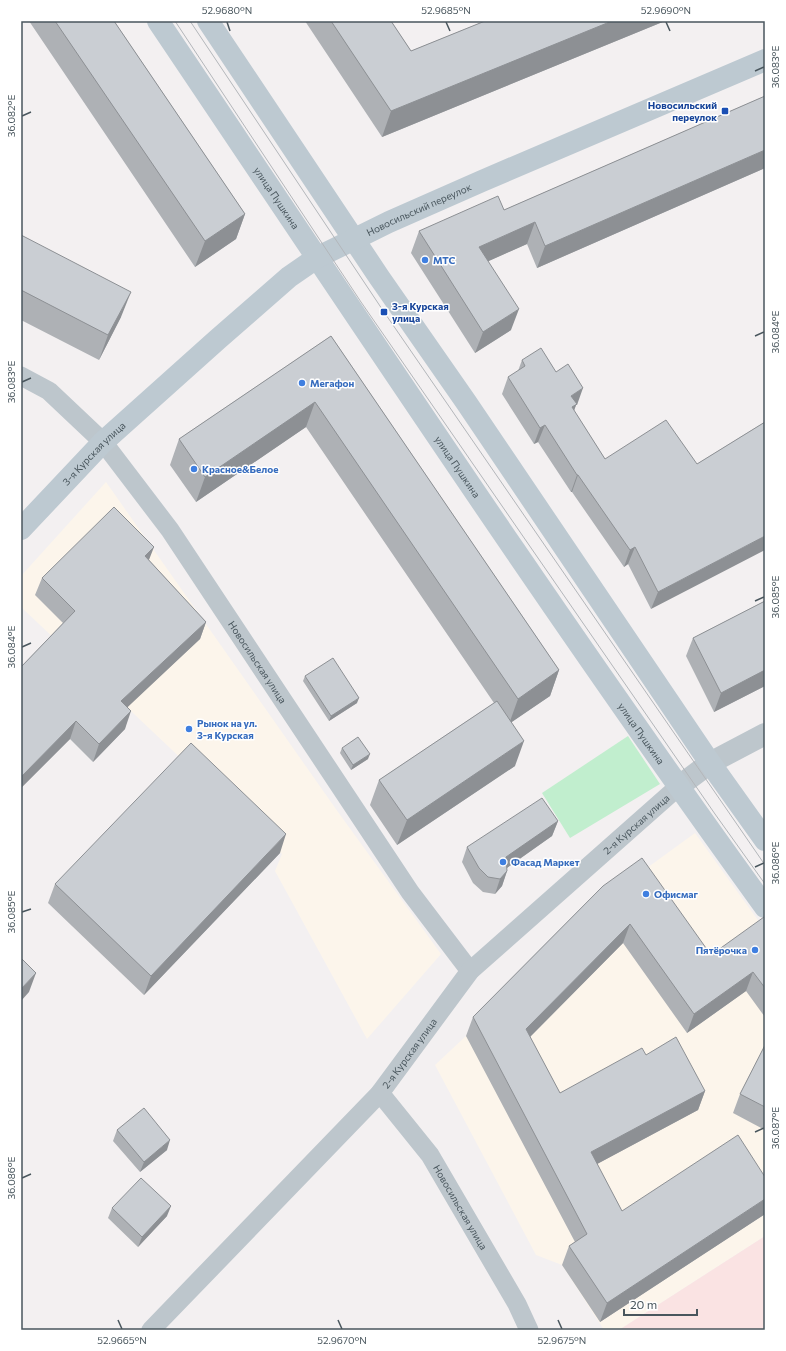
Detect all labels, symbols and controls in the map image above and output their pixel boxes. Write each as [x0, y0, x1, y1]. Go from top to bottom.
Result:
text: 52.9680°N [202, 4, 252, 16]
text: 52.9685°N [421, 4, 471, 16]
text: 52.9690°N [641, 4, 691, 16]
text: 36.083°E [769, 46, 781, 88]
text: 36.082°E [5, 95, 17, 137]
place label: Новосильский переулок [648, 99, 717, 123]
marker: Новосильский переулок [720, 106, 730, 116]
street label: улица Пушкина [252, 164, 302, 231]
street label: Новосильский переулок [364, 180, 474, 238]
place label: МТС [433, 254, 455, 266]
marker: МТС [420, 255, 430, 265]
place label: 3-я Курская улица [392, 300, 449, 324]
marker: 3-я Курская улица [379, 307, 389, 317]
text: 36.084°E [769, 310, 781, 354]
text: 36.083°E [5, 361, 17, 403]
place label: Мегафон [310, 377, 355, 389]
marker: Мегафон [297, 378, 307, 388]
street label: 3-я Курская улица [60, 419, 128, 488]
street label: улица Пушкина [432, 433, 483, 500]
place label: Красное&Белое [202, 463, 279, 475]
marker: Красное&Белое [189, 464, 199, 474]
text: 36.085°E [769, 576, 781, 618]
street label: Новосильская улица [226, 618, 289, 706]
text: 36.084°E [5, 625, 17, 669]
street label: улица Пушкина [616, 700, 667, 766]
place label: Рынок на ул. 3-я Курская [197, 717, 258, 741]
marker: Рынок на ул. 3-я Курская [184, 724, 194, 734]
street label: 2-я Курская улица [601, 792, 672, 856]
text: 36.086°E [769, 841, 781, 885]
place label: Фасад Маркет [511, 856, 580, 868]
marker: Фасад Маркет [498, 857, 508, 867]
place label: Офисмаг [654, 888, 699, 900]
marker: Офисмаг [641, 889, 651, 899]
text: 36.085°E [5, 891, 17, 933]
place label: Пятёрочка [696, 944, 747, 956]
marker: Пятёрочка [750, 945, 760, 955]
street label: 2-я Курская улица [379, 1016, 439, 1091]
text: 36.087°E [769, 1107, 781, 1149]
text: 36.086°E [5, 1156, 17, 1200]
street label: Новосильская улица [431, 1162, 490, 1252]
scale bar [624, 1291, 697, 1317]
text: 20 m [630, 1297, 657, 1311]
text: 52.9665°N [97, 1334, 147, 1346]
text: 52.9670°N [317, 1334, 367, 1346]
text: 52.9675°N [538, 1334, 586, 1346]

